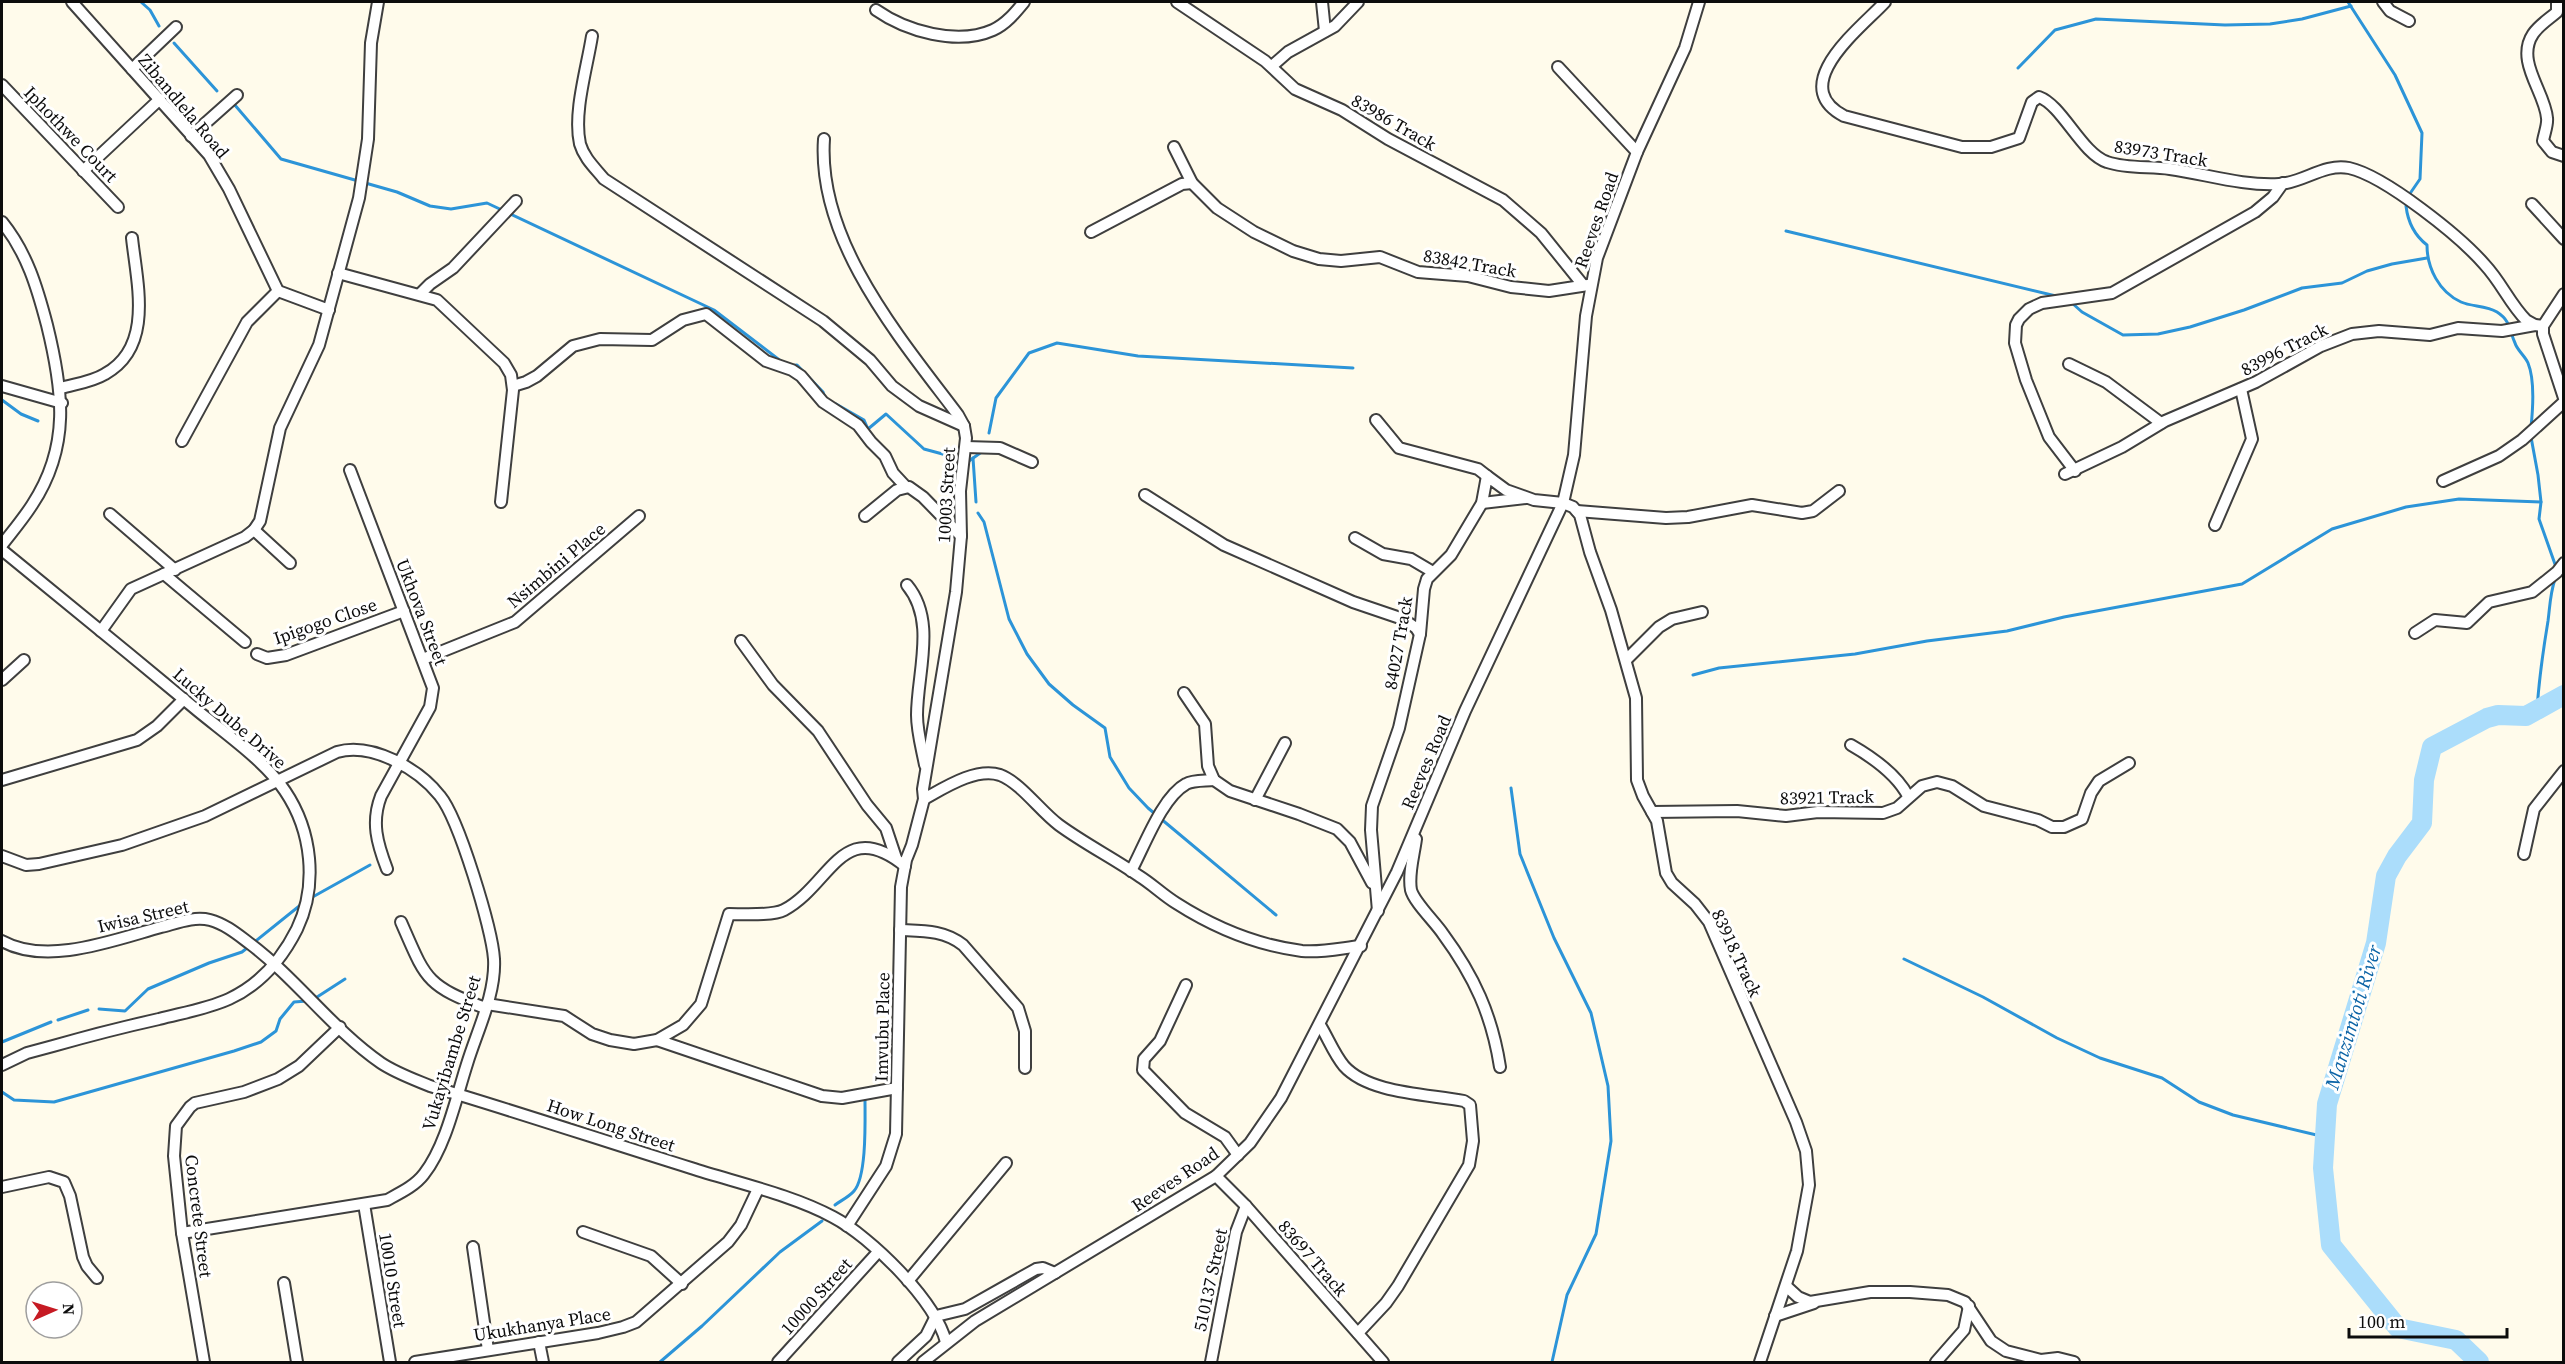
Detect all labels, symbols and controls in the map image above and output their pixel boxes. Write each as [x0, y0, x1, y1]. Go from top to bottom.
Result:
street label: Zibandlela Road [133, 48, 235, 164]
street label: Iphothwe Court [19, 80, 124, 188]
street label: 83986 Track [1347, 88, 1441, 156]
street label: 83973 Track [2113, 133, 2210, 173]
street label: Reeves Road [1568, 168, 1624, 272]
street label: 83842 Track [1421, 243, 1519, 284]
street label: 83996 Track [2236, 316, 2332, 382]
street label: 10003 Street [931, 446, 961, 543]
street label: Nsimbini Place [501, 516, 611, 614]
street label: Ukhova Street [390, 555, 454, 669]
street label: Ipigogo Close [270, 592, 380, 650]
street label: 84027 Track [1378, 594, 1419, 692]
street label: Lucky Dube Drive [168, 662, 292, 774]
street label: Reeves Road [1395, 711, 1457, 813]
street label: 83921 Track [1780, 784, 1874, 810]
street label: Iwisa Street [95, 893, 191, 939]
street label: 83918 Track [1706, 905, 1768, 1001]
water label: Manzimtoti River [2317, 940, 2389, 1094]
street label: Vukayibambe Street [416, 972, 487, 1134]
street label: Imvubu Place [869, 972, 895, 1082]
street label: How Long Street [544, 1093, 678, 1158]
street label: Reeves Road [1126, 1141, 1224, 1217]
street label: Concrete Street [179, 1153, 219, 1279]
street label: 83697 Track [1273, 1214, 1353, 1302]
street label: 510137 Street [1187, 1226, 1233, 1334]
street label: 10010 Street [373, 1231, 413, 1329]
street label: 10000 Street [775, 1252, 857, 1340]
north arrow [24, 1280, 84, 1340]
street label: Ukukhanya Place [472, 1301, 612, 1347]
scale bar [2349, 1301, 2506, 1339]
text: N [58, 1303, 80, 1316]
text: 100 m [2358, 1309, 2405, 1334]

